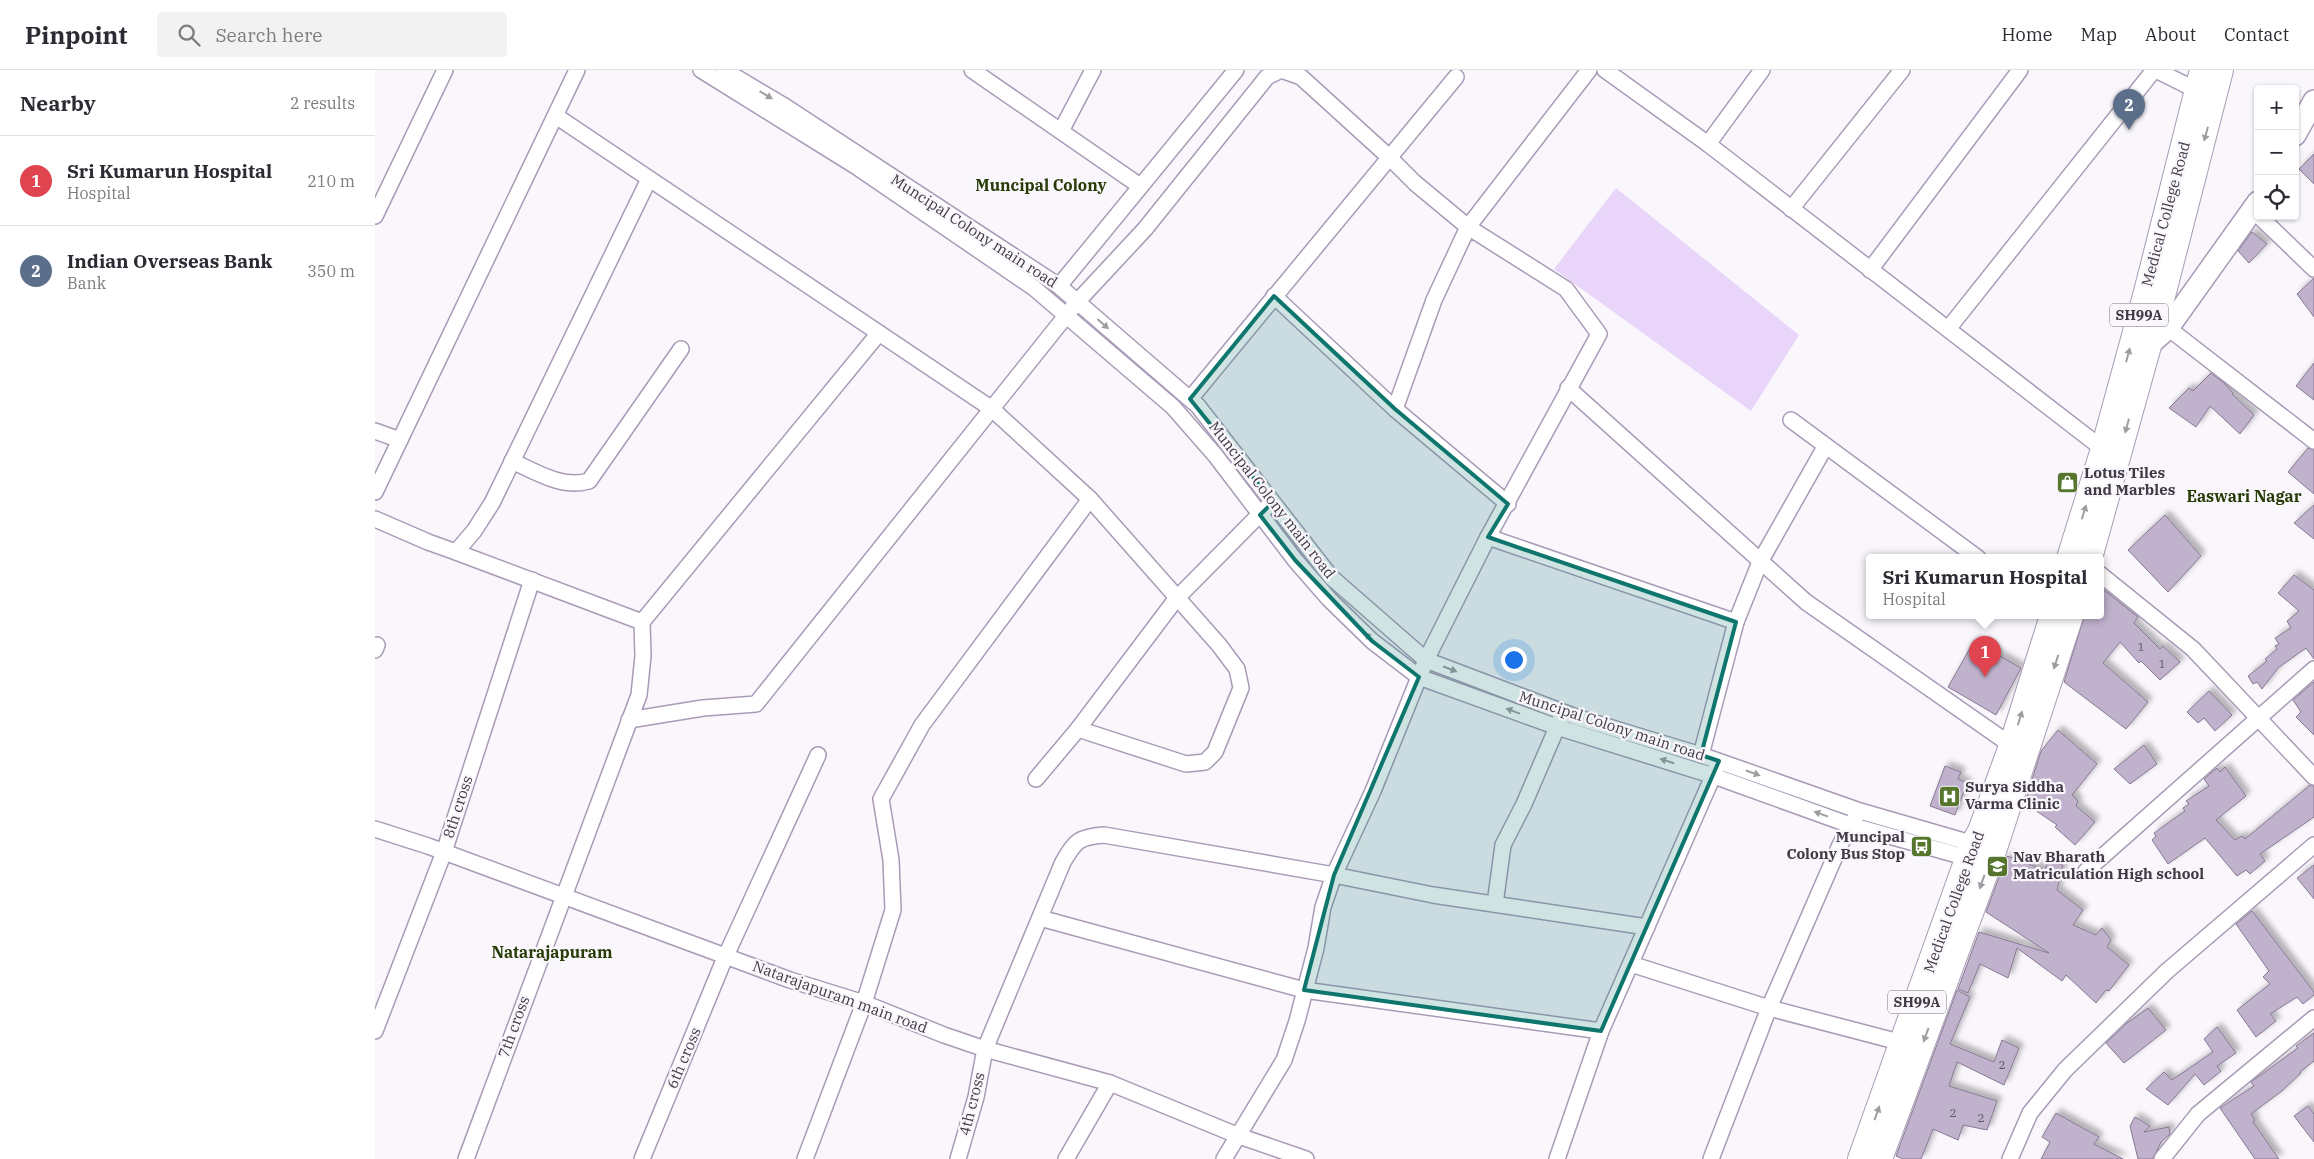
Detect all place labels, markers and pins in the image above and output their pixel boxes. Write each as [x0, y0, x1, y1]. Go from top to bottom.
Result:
pin: 2 [2113, 89, 2145, 130]
place label: Lotus Tiles and Marbles [2084, 463, 2175, 499]
shop icon: Lotus Tiles and Marbles [2056, 470, 2080, 494]
pin: 1 [1969, 636, 2001, 677]
place label: Surya Siddha Varma Clinic [1965, 777, 2065, 813]
hospital icon: Surya Siddha Varma Clinic [1937, 784, 1961, 808]
place label: Muncipal Colony Bus Stop [1787, 827, 1905, 863]
bus stop icon: Muncipal Colony Bus Stop [1909, 834, 1933, 858]
place label: Nav Bharath Matriculation High school [2013, 847, 2204, 883]
school or university icon: Nav Bharath Matriculation High school [1985, 854, 2009, 878]

